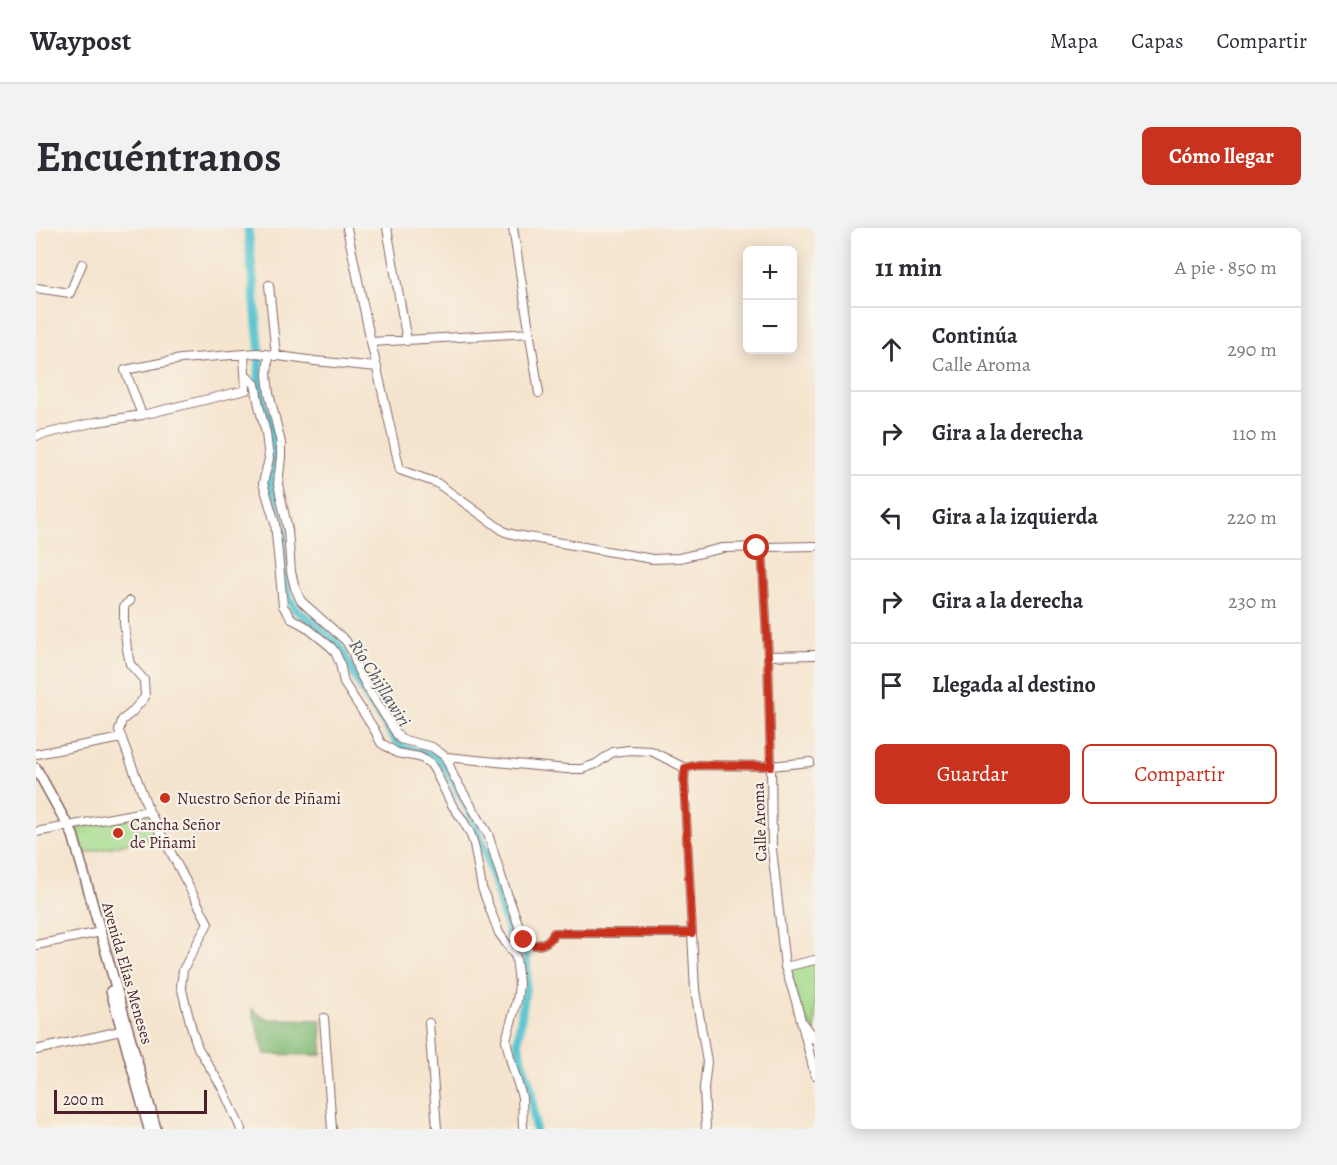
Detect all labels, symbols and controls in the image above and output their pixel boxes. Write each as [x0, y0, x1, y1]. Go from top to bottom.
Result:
text: Waypost [30, 22, 131, 60]
text: Mapa [1050, 27, 1098, 55]
text: Capas [1131, 27, 1184, 55]
text: Compartir [1217, 27, 1307, 55]
button: Cómo llegar [1142, 127, 1301, 185]
text: Encuéntranos [36, 128, 281, 185]
map controls [743, 246, 797, 354]
button: + [743, 246, 797, 300]
text: 11 min [875, 250, 942, 285]
text: A pie · 850 m [1175, 254, 1277, 281]
button: − [743, 300, 797, 354]
text: Continúa [932, 321, 1018, 351]
icon: ahead [875, 333, 908, 366]
text: 290 m [1227, 336, 1277, 363]
text: Calle Aroma [932, 351, 1031, 378]
icon: right [875, 417, 908, 450]
text: Gira a la derecha [932, 418, 1083, 448]
text: 110 m [1232, 420, 1277, 447]
icon: left [875, 501, 908, 534]
text: Gira a la izquierda [932, 502, 1098, 532]
text: 220 m [1227, 504, 1277, 531]
route start [743, 534, 769, 560]
icon: right [875, 585, 908, 618]
text: Gira a la derecha [932, 586, 1083, 616]
text: 230 m [1228, 588, 1277, 615]
water label: Río Chijllawiri [344, 635, 416, 731]
icon: arrive [875, 669, 908, 702]
text: Llegada al destino [932, 670, 1096, 700]
button: Guardar [875, 744, 1070, 804]
button: Compartir [1082, 744, 1277, 804]
street label: Calle Aroma [748, 781, 772, 862]
place label: Nuestro Señor de Piñami [177, 788, 341, 810]
marker: Nuestro Señor de Piñami [158, 791, 172, 805]
place label: Cancha Señor de Piñami [130, 814, 221, 854]
marker: Cancha Señor de Piñami [111, 826, 125, 840]
street label: Avenida Elías Meneses [96, 899, 158, 1047]
route end [510, 926, 536, 952]
scale bar [54, 1087, 207, 1114]
text: 200 m [63, 1089, 104, 1111]

